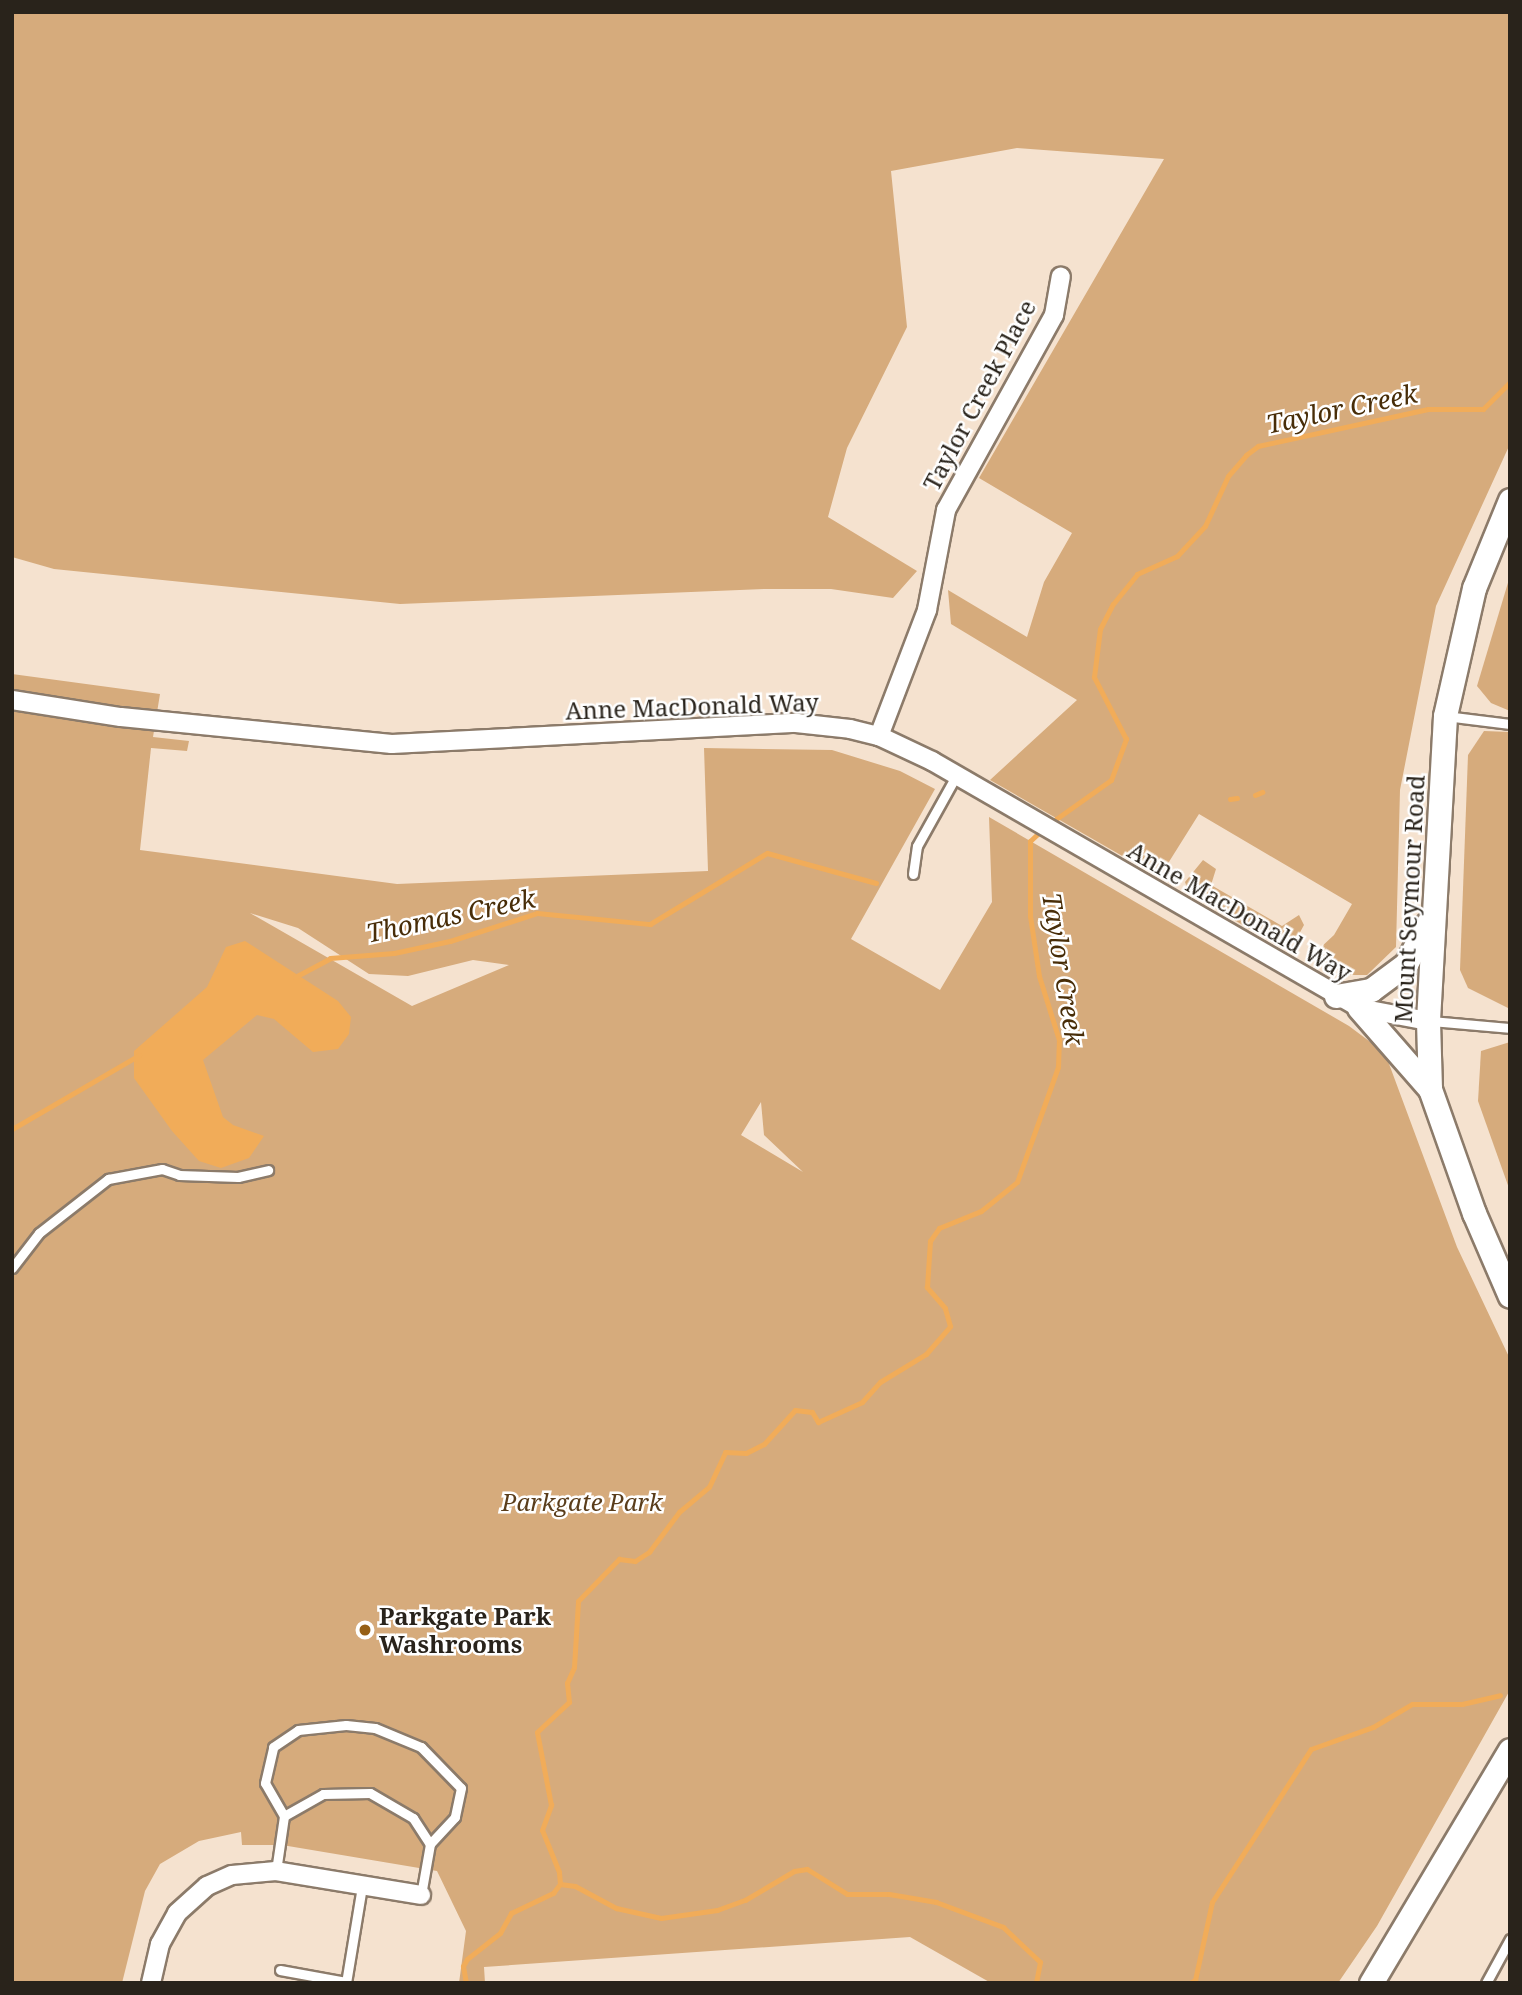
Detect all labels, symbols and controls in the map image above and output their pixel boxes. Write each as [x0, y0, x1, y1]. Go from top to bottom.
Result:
street label: Taylor Creek Place [917, 295, 1041, 495]
water label: Taylor Creek [1264, 378, 1420, 440]
street label: Anne MacDonald Way [565, 687, 819, 725]
street label: Mount Seymour Road [1388, 774, 1430, 1024]
street label: Anne MacDonald Way [1123, 835, 1357, 987]
water label: Thomas Creek [364, 883, 538, 949]
water label: Taylor Creek [1036, 891, 1090, 1047]
park label: Parkgate Park [502, 1488, 662, 1516]
place label: Parkgate Park Washrooms [379, 1602, 551, 1658]
marker: Parkgate Park Washrooms [357, 1622, 373, 1638]

